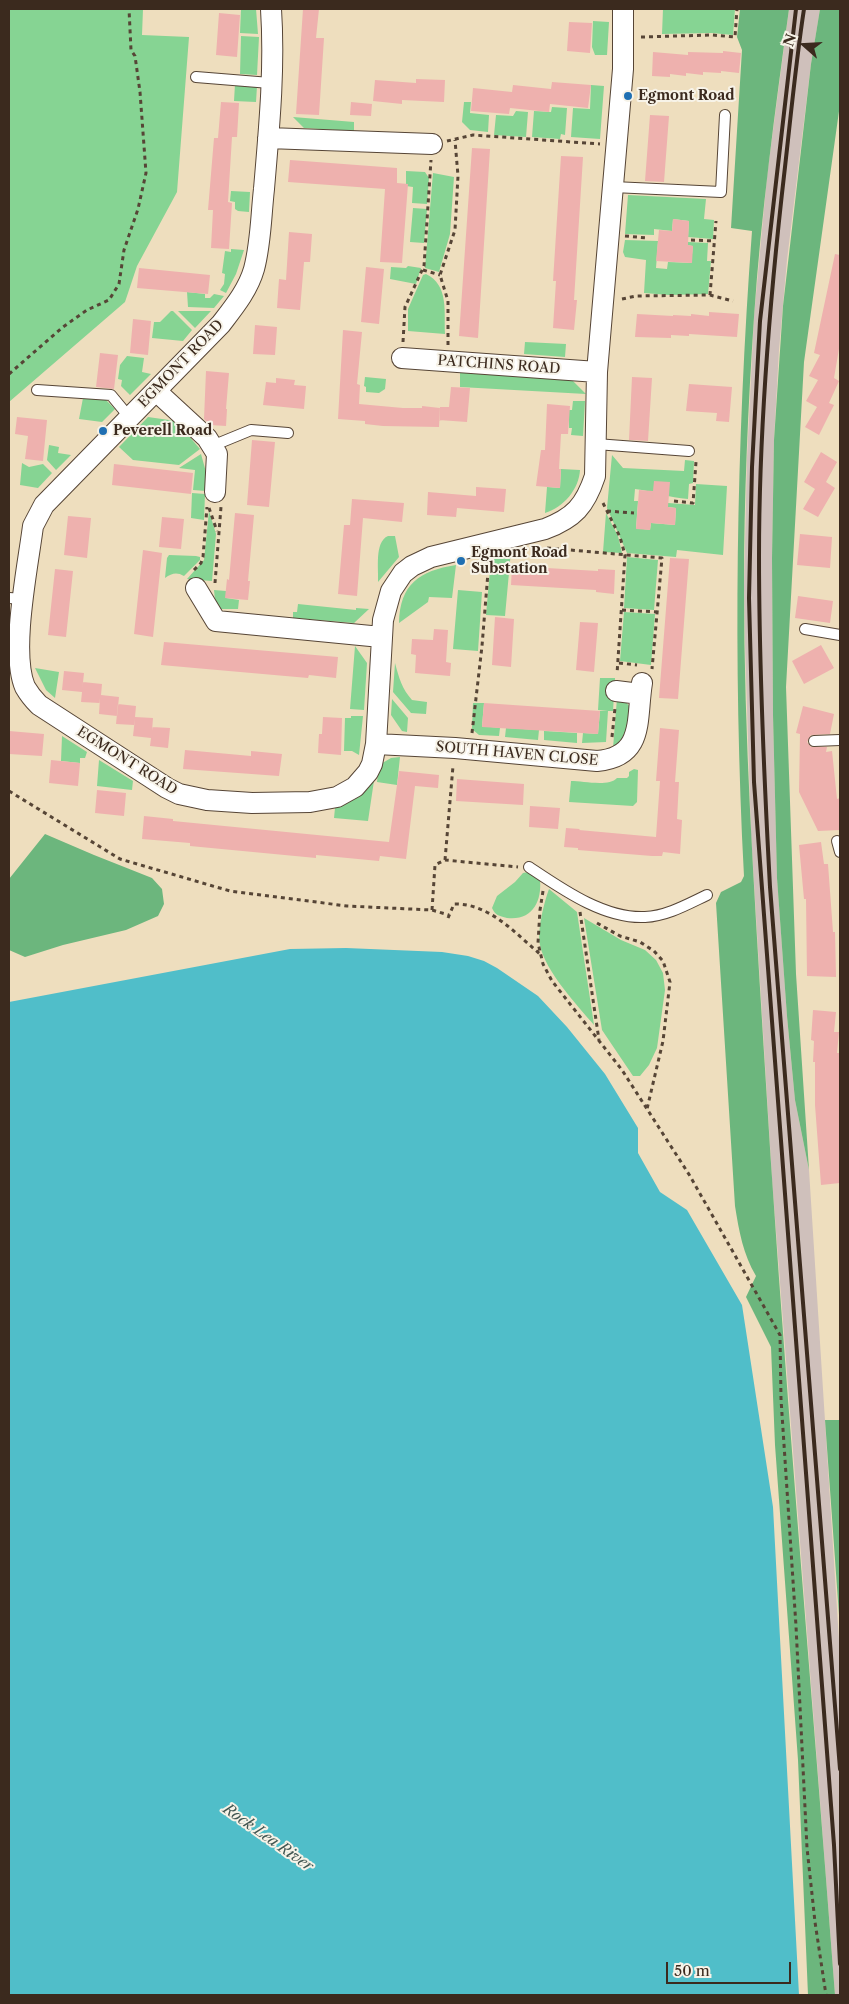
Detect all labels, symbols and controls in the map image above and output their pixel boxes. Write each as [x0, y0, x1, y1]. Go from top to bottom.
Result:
north arrow [779, 20, 829, 70]
text: N [779, 31, 800, 49]
place label: Egmont Road [638, 88, 735, 104]
marker: Egmont Road [622, 90, 634, 102]
street label: EGMONT ROAD [135, 317, 227, 411]
street label: PATCHINS ROAD [437, 352, 561, 378]
place label: Peverell Road [113, 423, 212, 439]
marker: Peverell Road [97, 425, 109, 437]
place label: Egmont Road Substation [471, 545, 568, 578]
marker: Egmont Road Substation [455, 555, 467, 567]
street label: EGMONT ROAD [74, 723, 180, 799]
street label: SOUTH HAVEN CLOSE [435, 739, 599, 769]
water label: Rock Lea River [220, 1800, 316, 1876]
scale bar [669, 1952, 794, 1984]
text: 50 m [674, 1961, 710, 1980]

